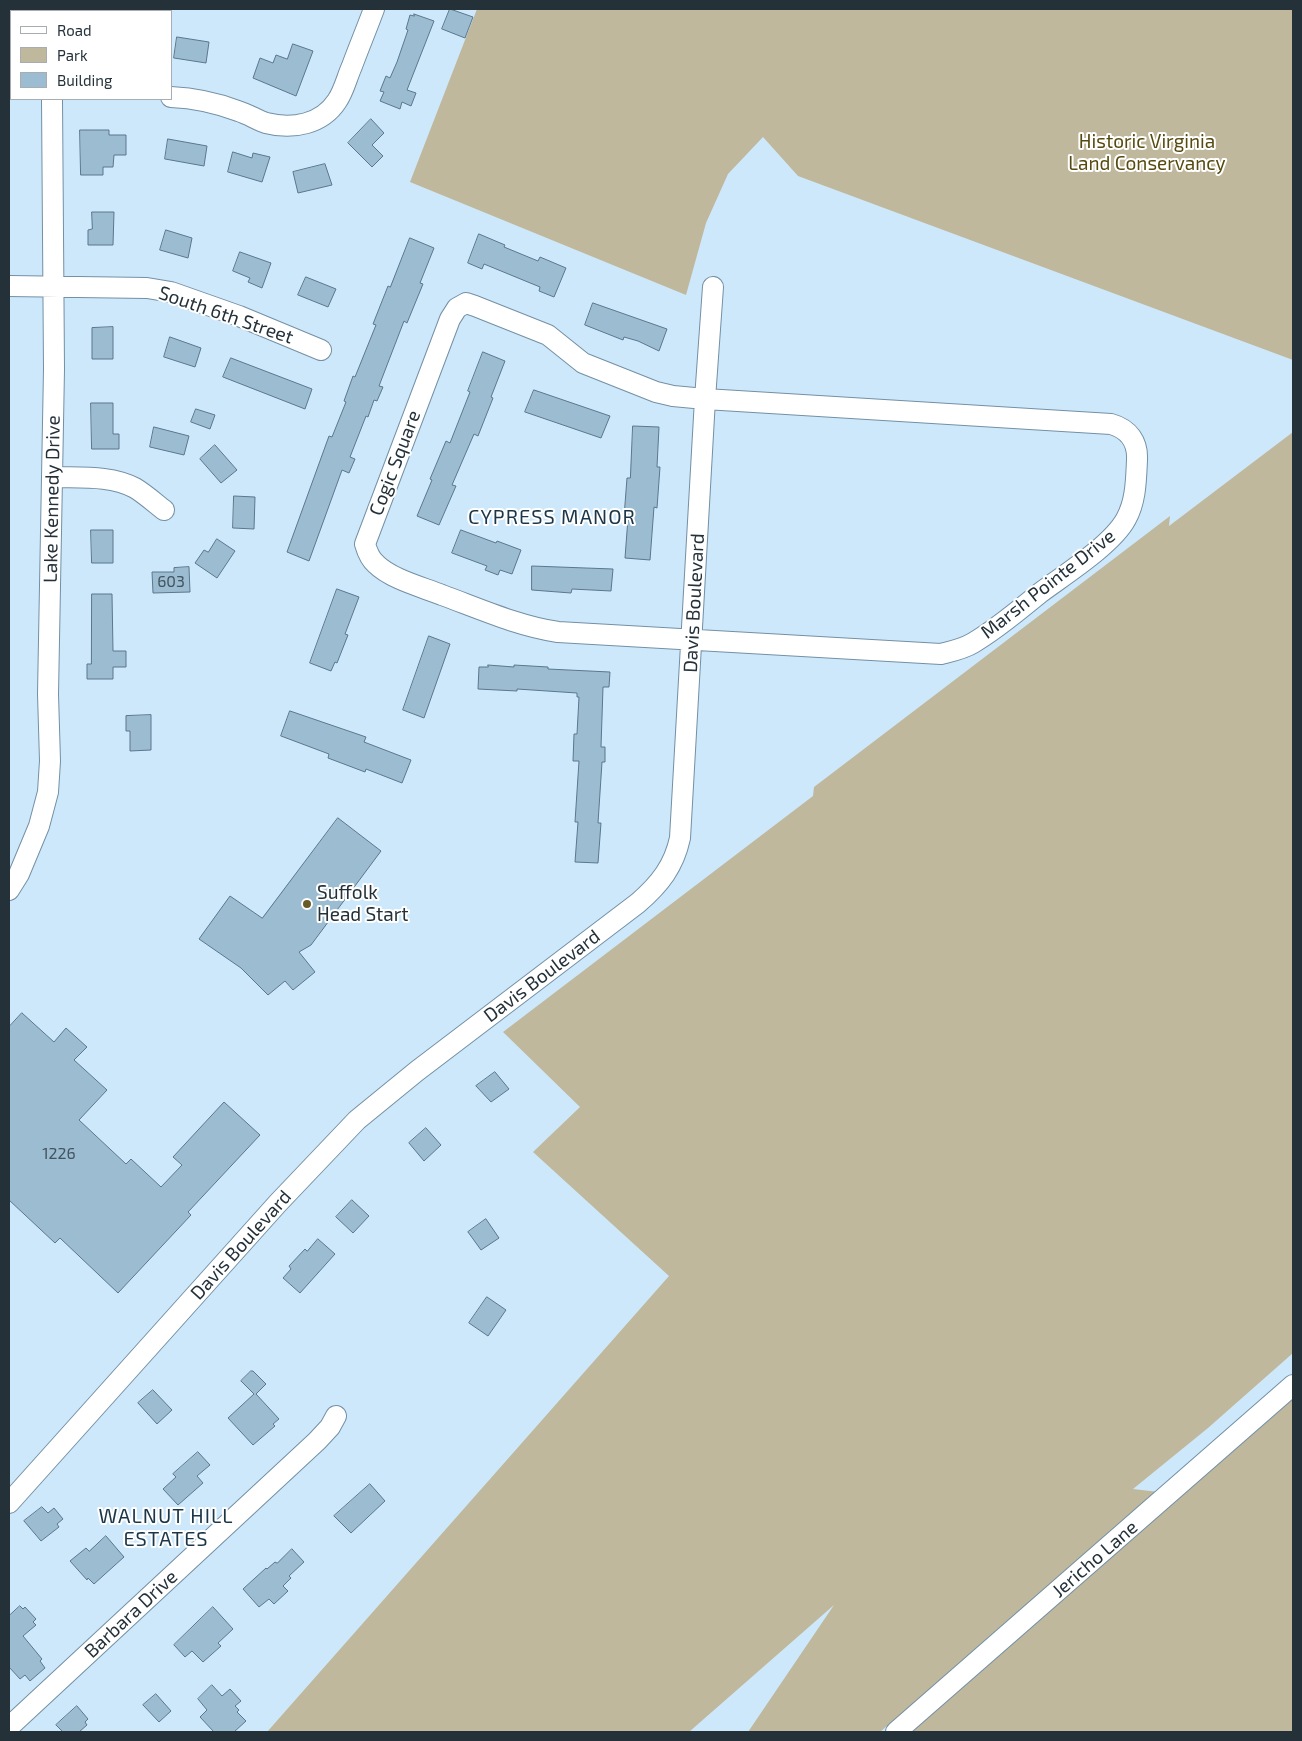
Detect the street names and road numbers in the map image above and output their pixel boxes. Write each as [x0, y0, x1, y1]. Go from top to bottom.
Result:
street label: South 6th Street [156, 281, 296, 349]
street label: Cogic Square [365, 407, 425, 519]
street label: Lake Kennedy Drive [39, 415, 65, 583]
street label: Marsh Pointe Drive [976, 525, 1120, 643]
street label: Davis Boulevard [679, 533, 709, 673]
street label: Davis Boulevard [479, 925, 605, 1027]
street label: Davis Boulevard [186, 1185, 296, 1305]
street label: Jericho Lane [1048, 1516, 1142, 1602]
street label: Barbara Drive [80, 1565, 182, 1663]

